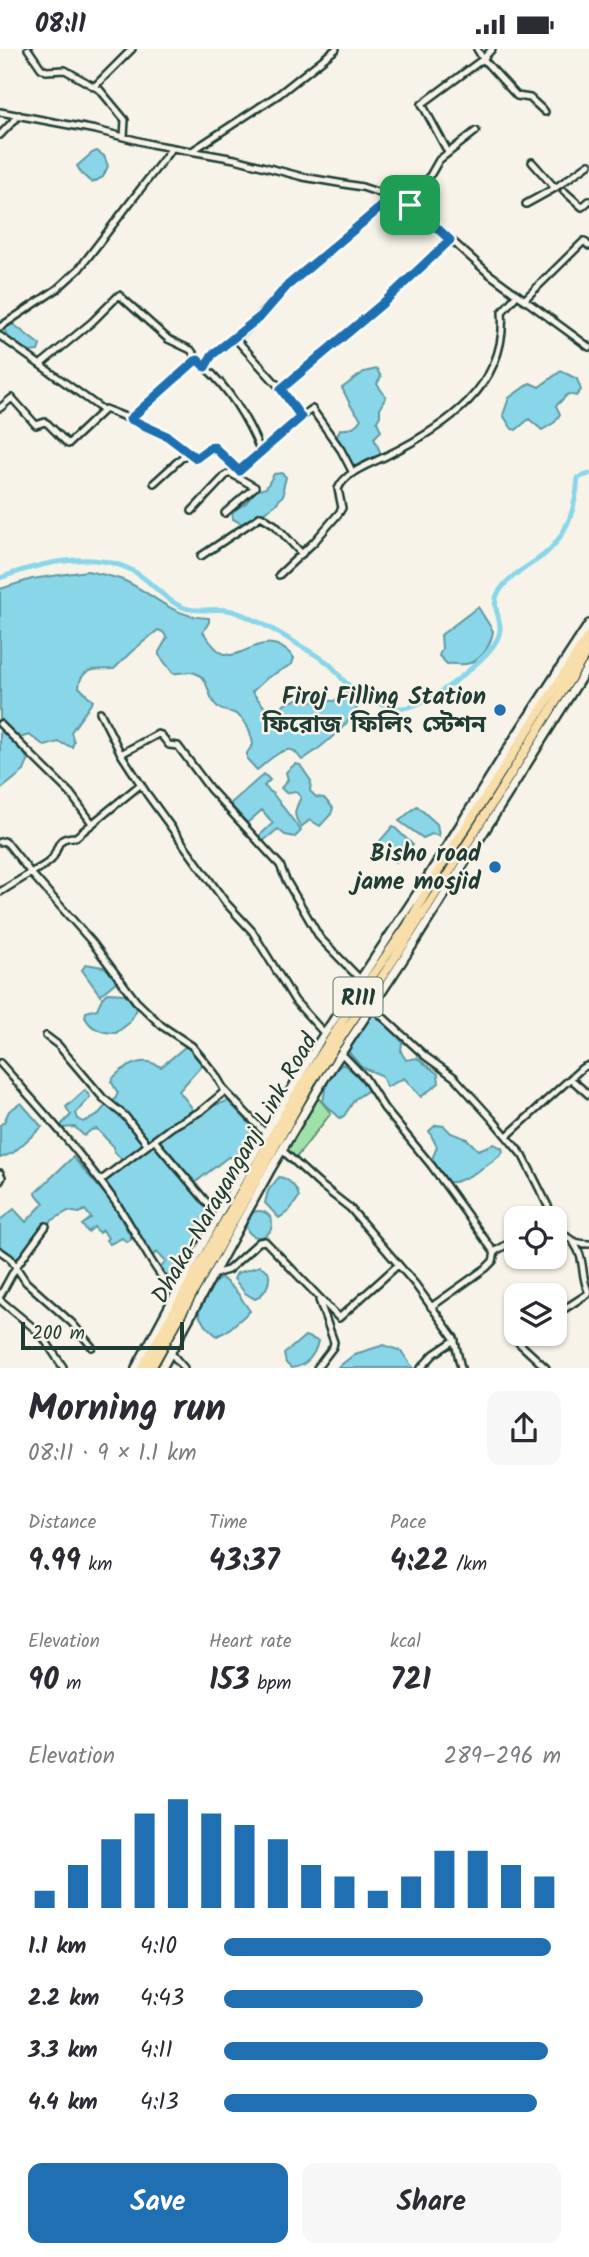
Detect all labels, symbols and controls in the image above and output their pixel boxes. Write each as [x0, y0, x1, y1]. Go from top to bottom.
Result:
text: 08:11 [35, 4, 86, 46]
pin [380, 175, 440, 235]
icon: arrive [391, 186, 429, 224]
place label: Firoj Filling Station ফিরোজ ফিলিং স্টেশন [261, 678, 487, 745]
marker: Firoj Filling Station ফিরোজ ফিলিং স্টেশন [492, 702, 508, 718]
place label: Bisho road jame mosjid [348, 835, 482, 902]
marker: Bisho road jame mosjid [487, 859, 503, 875]
road number: R111 [334, 977, 382, 1016]
street label: Dhaka-Narayanganj Link Road [142, 1025, 329, 1311]
map controls [504, 1206, 567, 1346]
button: locate [504, 1206, 567, 1269]
button: layers [504, 1283, 567, 1346]
scale bar [21, 1319, 184, 1351]
text: 200 m [32, 1319, 85, 1349]
text: Morning run [28, 1380, 226, 1440]
button: share [487, 1391, 561, 1465]
text: 08:11 · 9 × 1.1 km [28, 1436, 196, 1472]
text: Distance [28, 1508, 96, 1538]
text: Time [209, 1508, 247, 1538]
text: Pace [390, 1508, 426, 1538]
text: 9.99 [28, 1538, 81, 1586]
text: 43:37 [209, 1538, 280, 1586]
text: 4:22 [390, 1538, 449, 1586]
text: km [81, 1550, 112, 1580]
text: /km [449, 1550, 487, 1580]
text: Elevation [28, 1627, 100, 1657]
text: Heart rate [209, 1627, 292, 1657]
text: kcal [390, 1627, 421, 1657]
text: 90 [28, 1657, 59, 1705]
text: 153 [209, 1657, 250, 1705]
text: 721 [390, 1657, 431, 1705]
text: m [59, 1669, 81, 1699]
text: bpm [250, 1669, 291, 1699]
text: Elevation [28, 1739, 115, 1775]
text: 289–296 m [444, 1739, 561, 1775]
text: 1.1 km [28, 1929, 86, 1965]
text: 4:10 [140, 1929, 177, 1965]
text: 2.2 km [28, 1981, 99, 2017]
text: 4:43 [140, 1981, 184, 2017]
text: 3.3 km [28, 2033, 98, 2069]
text: 4:11 [140, 2033, 173, 2069]
text: 4.4 km [28, 2085, 98, 2121]
text: 4:13 [140, 2085, 179, 2121]
button: Save [28, 2163, 288, 2243]
button: Share [302, 2163, 561, 2243]

